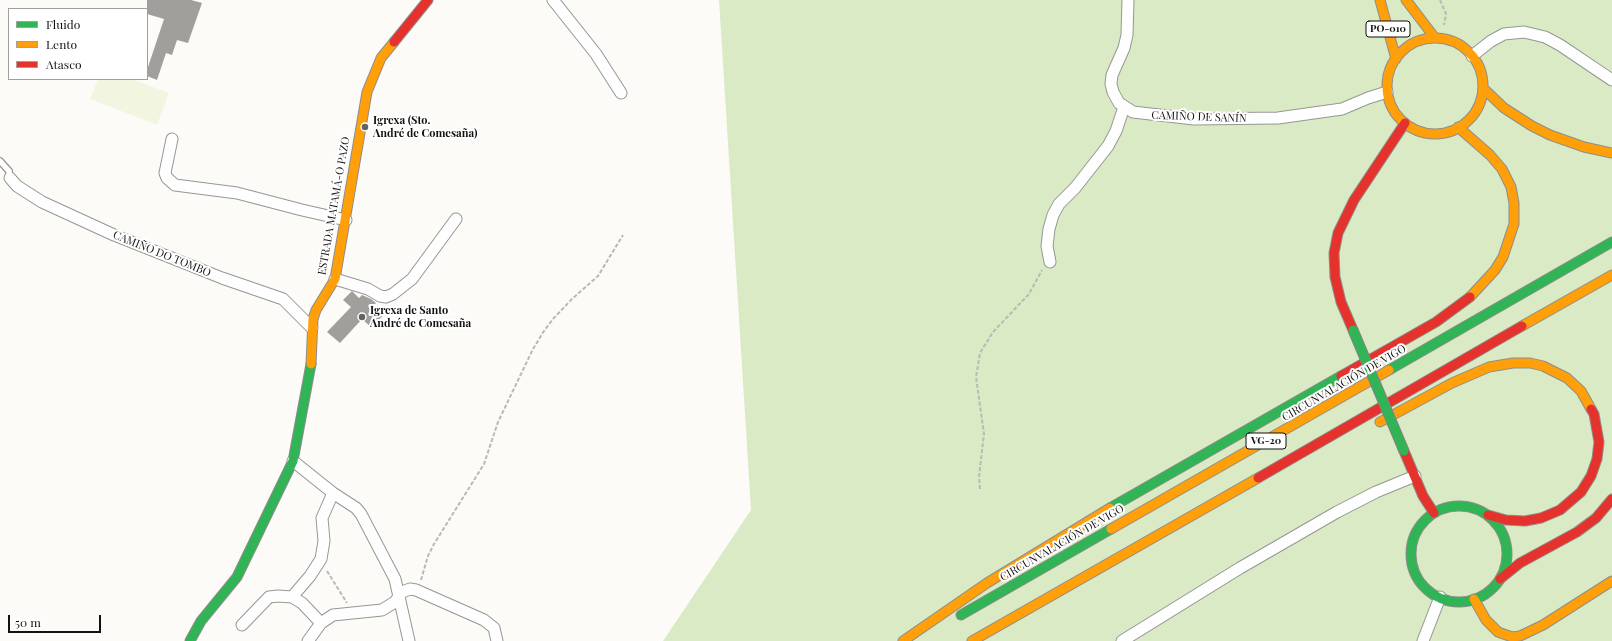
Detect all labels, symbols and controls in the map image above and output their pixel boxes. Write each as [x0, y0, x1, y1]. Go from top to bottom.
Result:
legend [8, 8, 148, 80]
text: Fluido [46, 16, 80, 32]
road number: PO-010 [1366, 21, 1410, 37]
text: Lento [46, 36, 77, 52]
text: Atasco [46, 56, 82, 72]
street label: CAMIÑO DE SANÍN [1151, 109, 1247, 125]
place label: Igrexa (Sto. André de Comesaña) [373, 114, 477, 140]
marker: Igrexa (Sto. André de Comesaña) [360, 122, 370, 132]
street label: ESTRADA MATAMÁ-O PAZO [315, 136, 353, 276]
street label: CAMIÑO DO TOMBO [111, 228, 213, 280]
place label: Igrexa de Santo André de Comesaña [370, 304, 471, 330]
marker: Igrexa de Santo André de Comesaña [357, 312, 367, 322]
street label: CIRCUNVALACIÓN DE VIGO [1280, 342, 1408, 424]
road number: VG-20 [1246, 433, 1286, 449]
street label: CIRCUNVALACIÓN DE VIGO [998, 502, 1126, 584]
scale bar [10, 607, 103, 633]
text: 50 m [15, 614, 41, 630]

